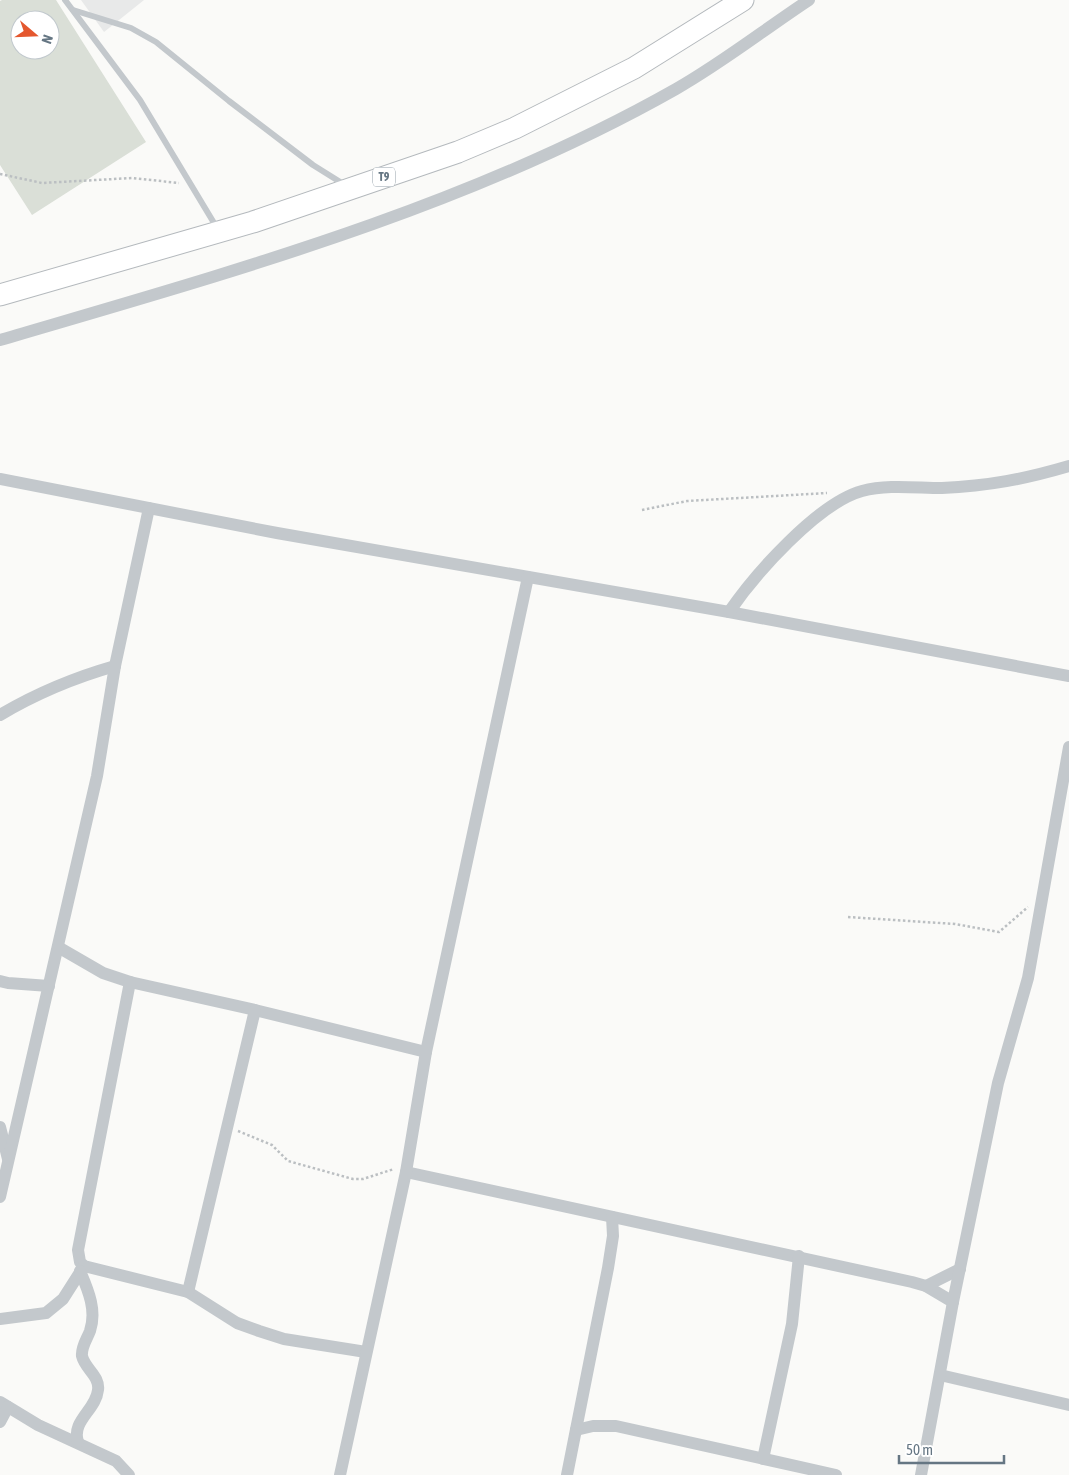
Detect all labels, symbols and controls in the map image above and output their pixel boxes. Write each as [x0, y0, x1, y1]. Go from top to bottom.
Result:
north arrow [10, 10, 60, 60]
text: N [38, 33, 56, 46]
road number: T9 [373, 168, 395, 186]
scale bar [899, 1432, 1004, 1464]
text: 50 m [906, 1441, 933, 1458]

